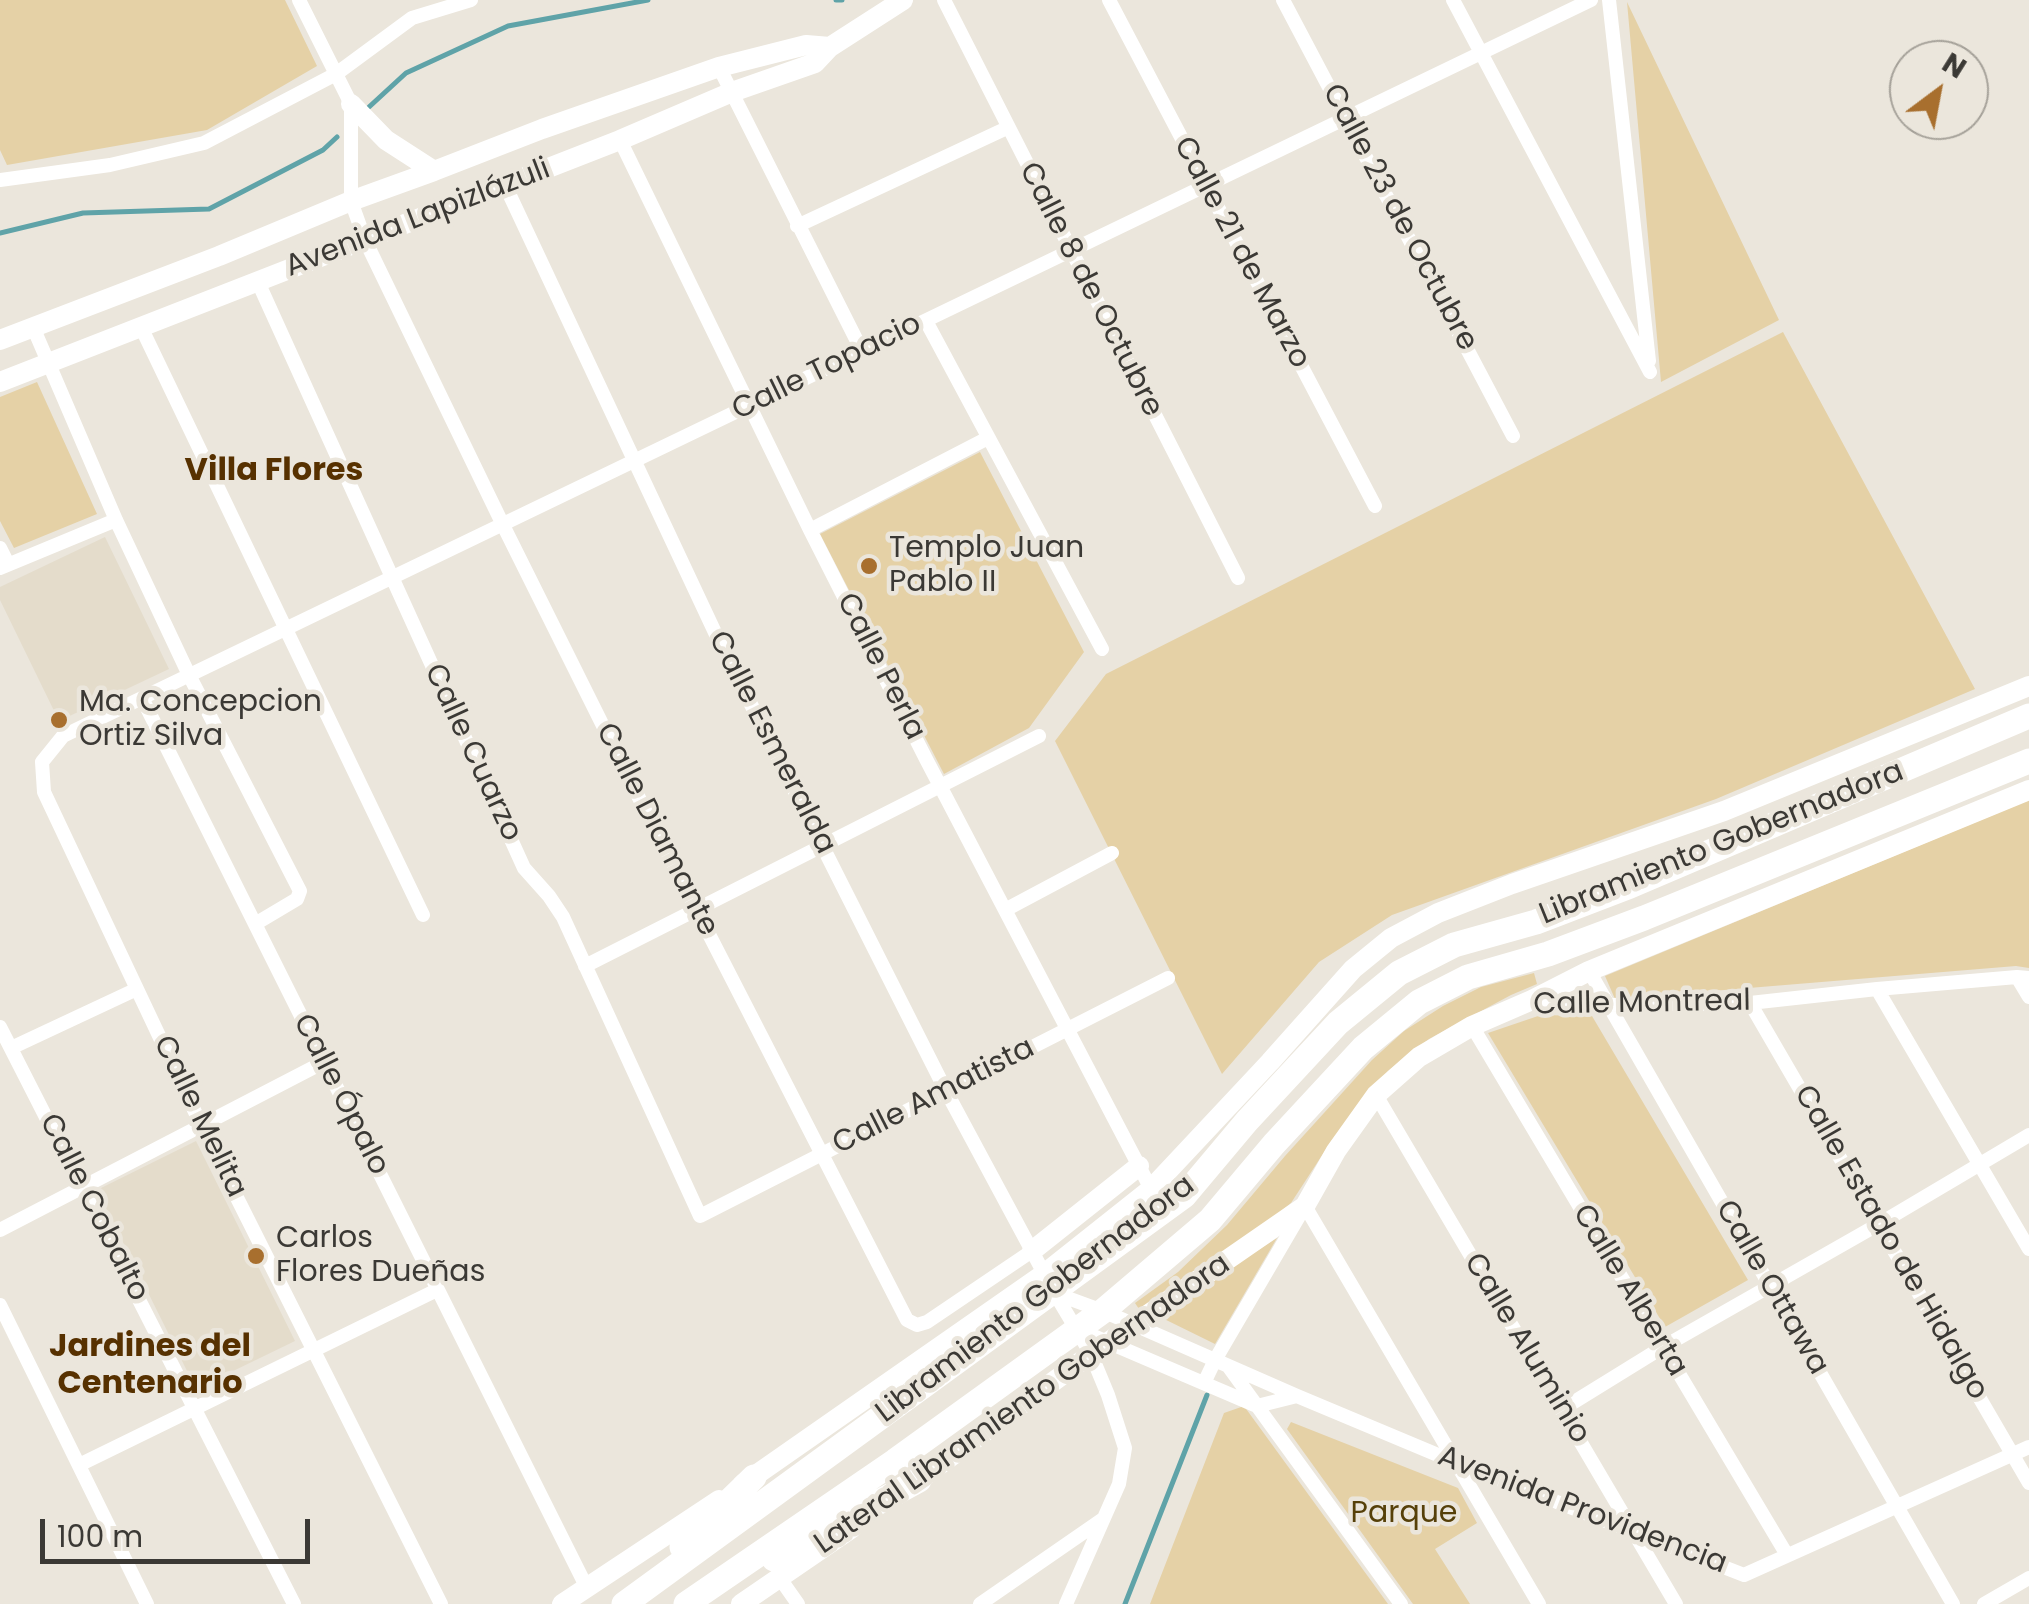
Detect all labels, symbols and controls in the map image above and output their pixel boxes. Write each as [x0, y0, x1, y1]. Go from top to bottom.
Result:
north arrow [1889, 40, 1989, 140]
text: N [1935, 44, 1973, 88]
street label: Calle 23 de Octubre [1313, 79, 1485, 357]
street label: Calle 21 de Marzo [1165, 131, 1317, 375]
street label: Avenida Lapizlázuli [281, 152, 555, 286]
street label: Calle 8 de Octubre [1010, 157, 1170, 423]
street label: Calle Topacio [727, 307, 927, 429]
district label: Villa Flores [185, 453, 363, 491]
place label: Templo Juan Pablo II [889, 531, 1084, 602]
marker: Templo Juan Pablo II [858, 555, 880, 577]
street label: Calle Perla [828, 588, 932, 746]
street label: Calle Esmeralda [699, 626, 843, 860]
street label: Calle Cuarzo [415, 659, 529, 847]
place label: Ma. Concepcion Ortiz Silva [79, 685, 322, 756]
marker: Ma. Concepcion Ortiz Silva [48, 709, 70, 731]
street label: Calle Diamante [587, 718, 725, 942]
street label: Libramiento Gobernadora [1535, 754, 1909, 934]
street label: Calle Montreal [1533, 984, 1751, 1024]
street label: Calle Ópalo [284, 1009, 396, 1181]
street label: Calle Melita [144, 1030, 254, 1204]
street label: Calle Amatista [827, 1031, 1041, 1163]
street label: Calle Estado de Hidalgo [1785, 1079, 1995, 1407]
street label: Calle Cobalto [30, 1108, 156, 1308]
street label: Libramiento Gobernadora [870, 1168, 1202, 1432]
street label: Calle Ottawa [1707, 1194, 1835, 1382]
street label: Calle Alberta [1564, 1199, 1694, 1383]
place label: Carlos Flores Dueñas [276, 1221, 485, 1292]
marker: Carlos Flores Dueñas [245, 1245, 267, 1267]
street label: Lateral Libramiento Gobernadora [808, 1247, 1238, 1563]
street label: Calle Aluminio [1455, 1247, 1597, 1451]
district label: Jardines del Centenario [49, 1329, 251, 1404]
street label: Avenida Providencia [1432, 1439, 1732, 1583]
park label: Parque [1351, 1496, 1457, 1532]
scale bar [45, 1499, 315, 1561]
text: 100 m [57, 1515, 143, 1558]

